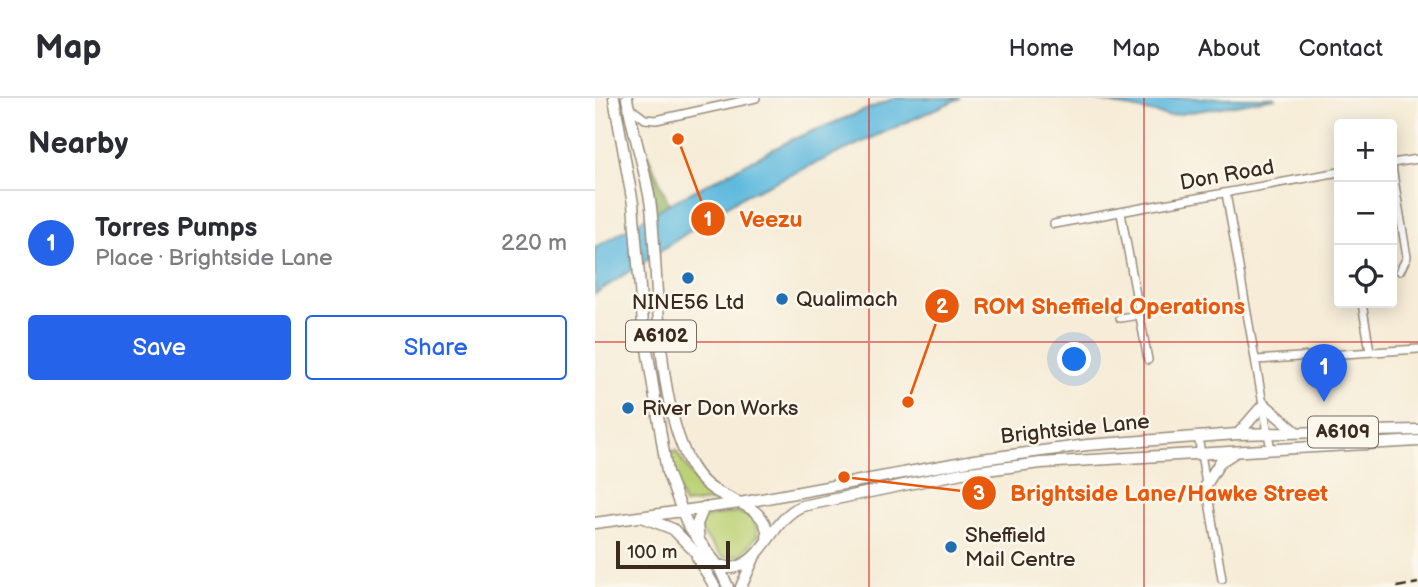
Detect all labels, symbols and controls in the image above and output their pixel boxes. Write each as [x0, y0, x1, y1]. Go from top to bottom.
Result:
text: Map [35, 28, 101, 68]
text: Home [1009, 34, 1074, 63]
text: Map [1112, 34, 1160, 63]
text: About [1198, 34, 1260, 63]
text: Contact [1298, 34, 1383, 63]
map controls [1334, 119, 1397, 308]
button: + [1334, 119, 1397, 182]
text: Nearby [28, 126, 128, 162]
street label: Don Road [1178, 154, 1276, 196]
button: − [1334, 182, 1397, 245]
callout: Veezu [691, 197, 817, 241]
text: Veezu [740, 206, 803, 234]
text: 1 [704, 207, 712, 232]
text: Torres Pumps [95, 213, 257, 244]
text: 1 [46, 229, 56, 257]
text: 220 m [501, 229, 567, 257]
text: Place · Brightside Lane [95, 244, 333, 272]
button: locate [1334, 245, 1397, 308]
marker: NINE56 Ltd [680, 270, 696, 286]
callout: ROM Sheffield Operations [924, 284, 1260, 328]
place label: Qualimach [796, 287, 898, 312]
place label: NINE56 Ltd [632, 290, 744, 315]
marker: Qualimach [774, 291, 790, 307]
text: ROM Sheffield Operations [973, 293, 1245, 321]
text: 2 [936, 294, 949, 319]
button: Save [28, 315, 291, 380]
button: Share [305, 315, 567, 380]
road number: A6102 [626, 320, 696, 352]
your location [1057, 342, 1091, 376]
pin: 1 [1301, 344, 1347, 402]
place label: River Don Works [642, 396, 798, 421]
marker: River Don Works [620, 400, 636, 416]
street label: Brightside Lane [999, 409, 1151, 449]
road number: A6109 [1308, 416, 1378, 448]
callout: Brightside Lane/Hawke Street [961, 471, 1342, 515]
text: Brightside Lane/Hawke Street [1010, 480, 1328, 508]
text: 3 [973, 481, 985, 506]
place label: Sheffield Mail Centre [965, 523, 1076, 572]
scale bar [616, 538, 730, 570]
marker: Sheffield Mail Centre [943, 539, 959, 555]
text: 100 m [627, 541, 678, 564]

